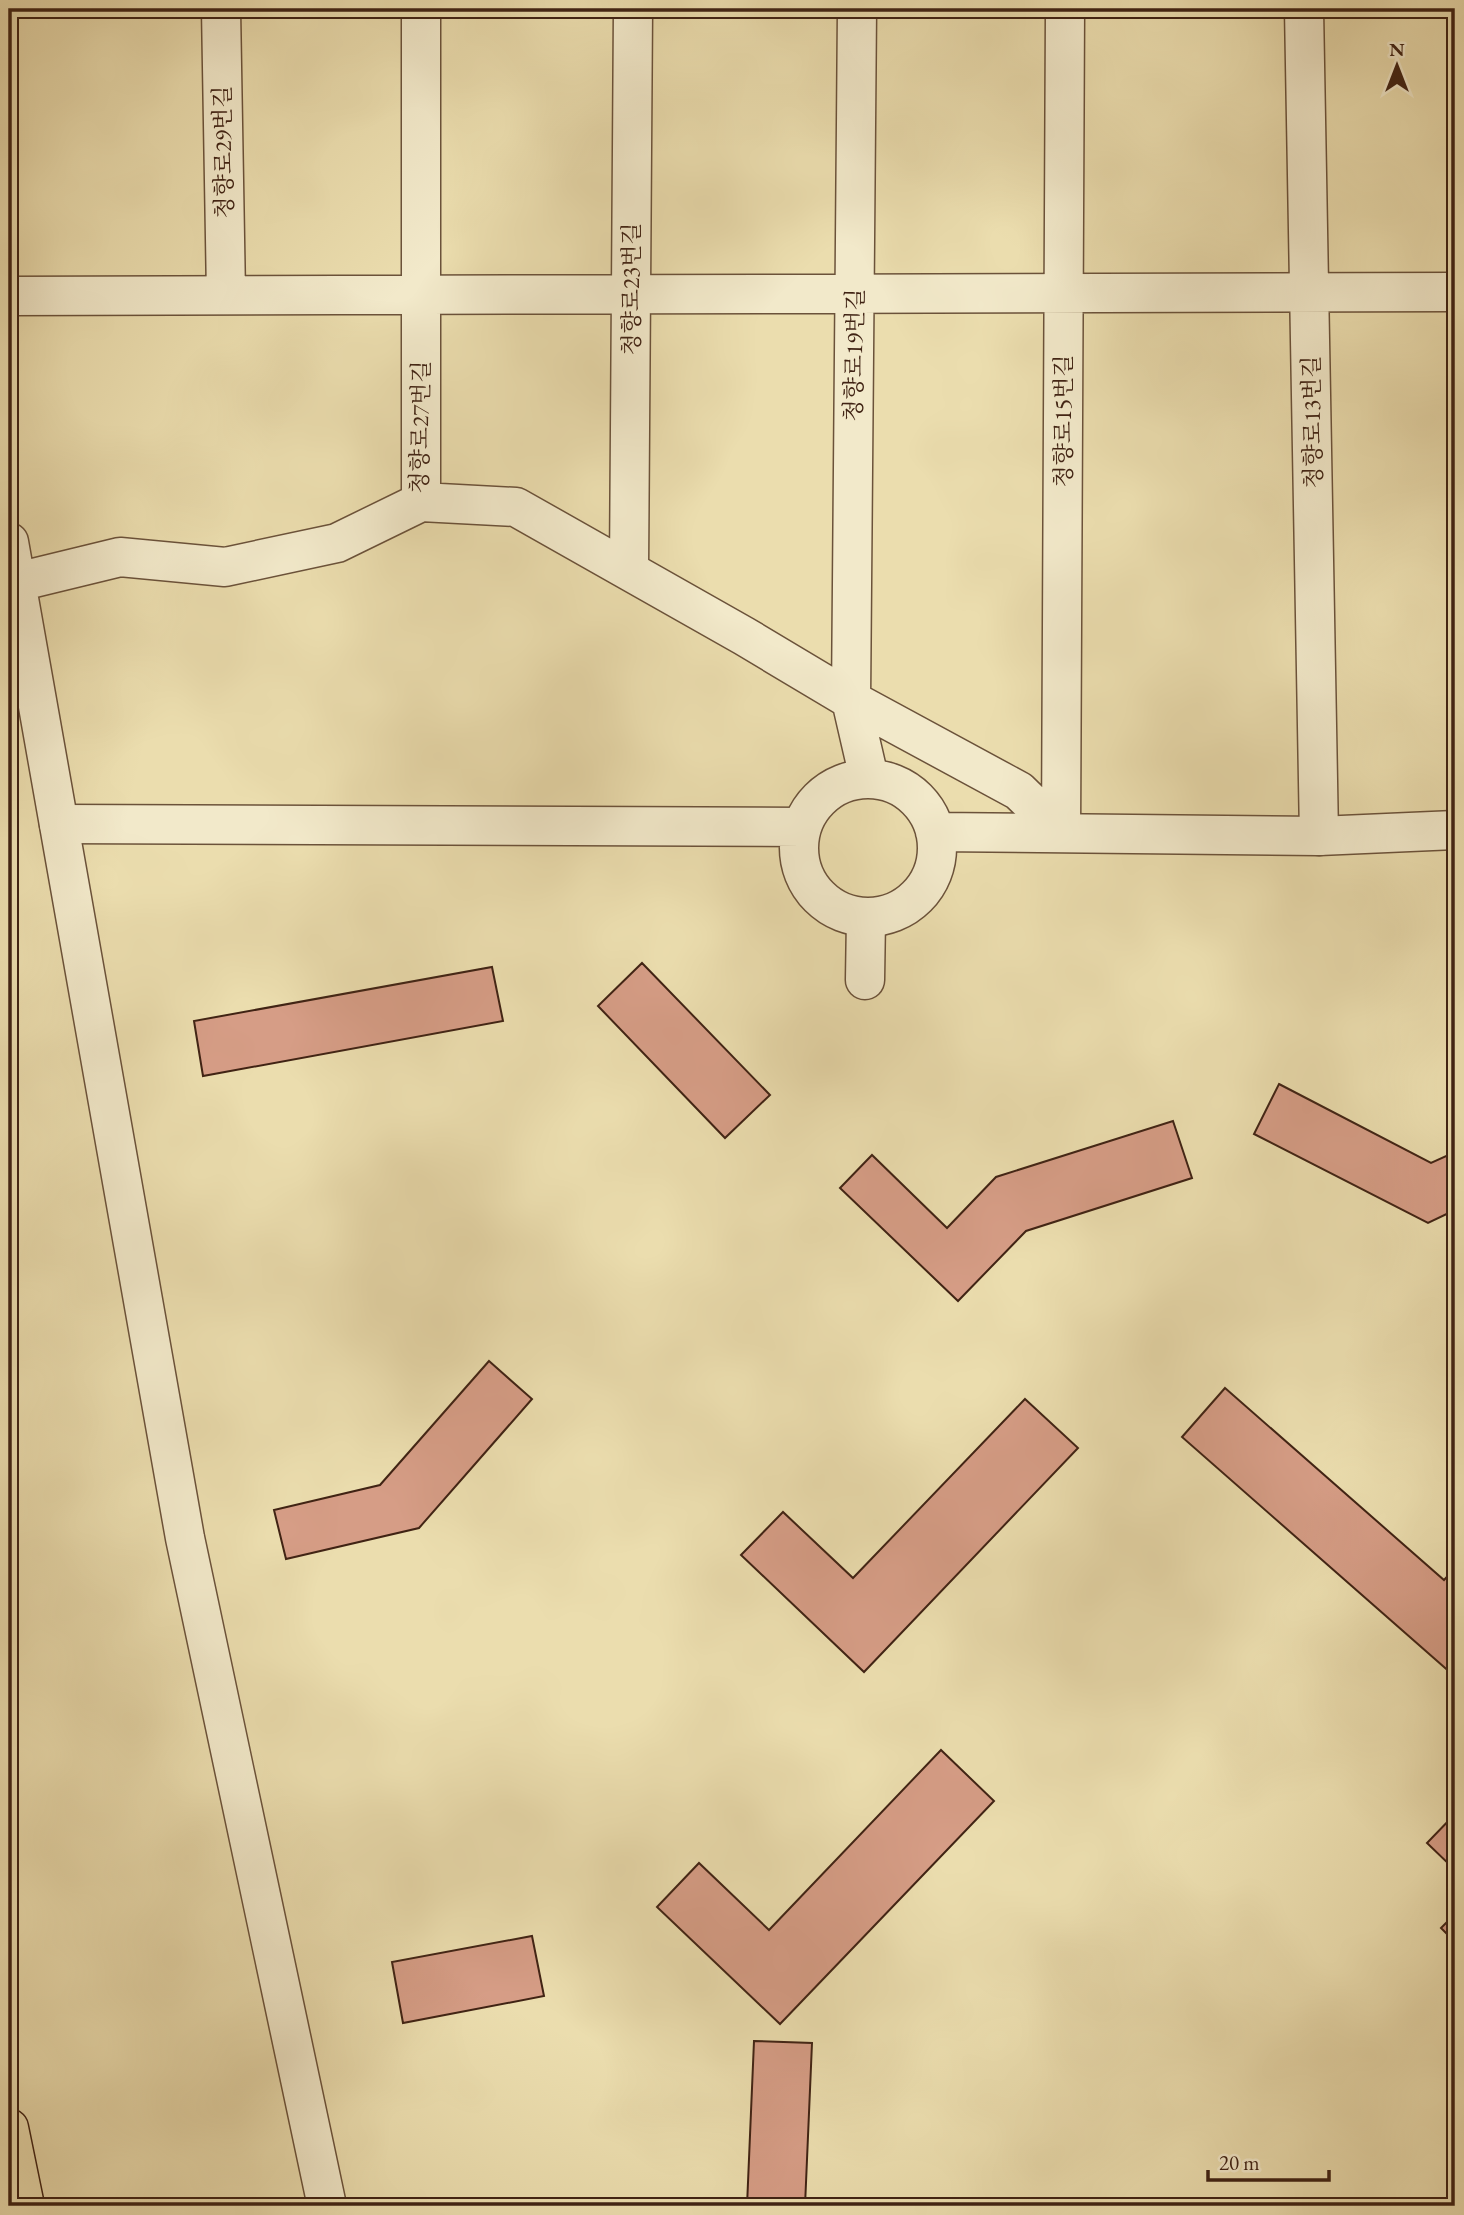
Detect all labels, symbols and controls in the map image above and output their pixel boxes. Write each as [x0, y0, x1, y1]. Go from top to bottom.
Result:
north arrow [1362, 32, 1432, 102]
text: N [1389, 37, 1405, 62]
street label: 청향로29번길 [207, 85, 239, 219]
street label: 청향로23번길 [616, 222, 646, 356]
street label: 청향로19번길 [838, 288, 870, 422]
street label: 청향로15번길 [1048, 354, 1078, 488]
street label: 청향로13번길 [1296, 355, 1328, 489]
street label: 청향로27번길 [404, 360, 436, 494]
scale bar [1208, 2138, 1329, 2182]
text: 20 m [1219, 2149, 1260, 2176]

